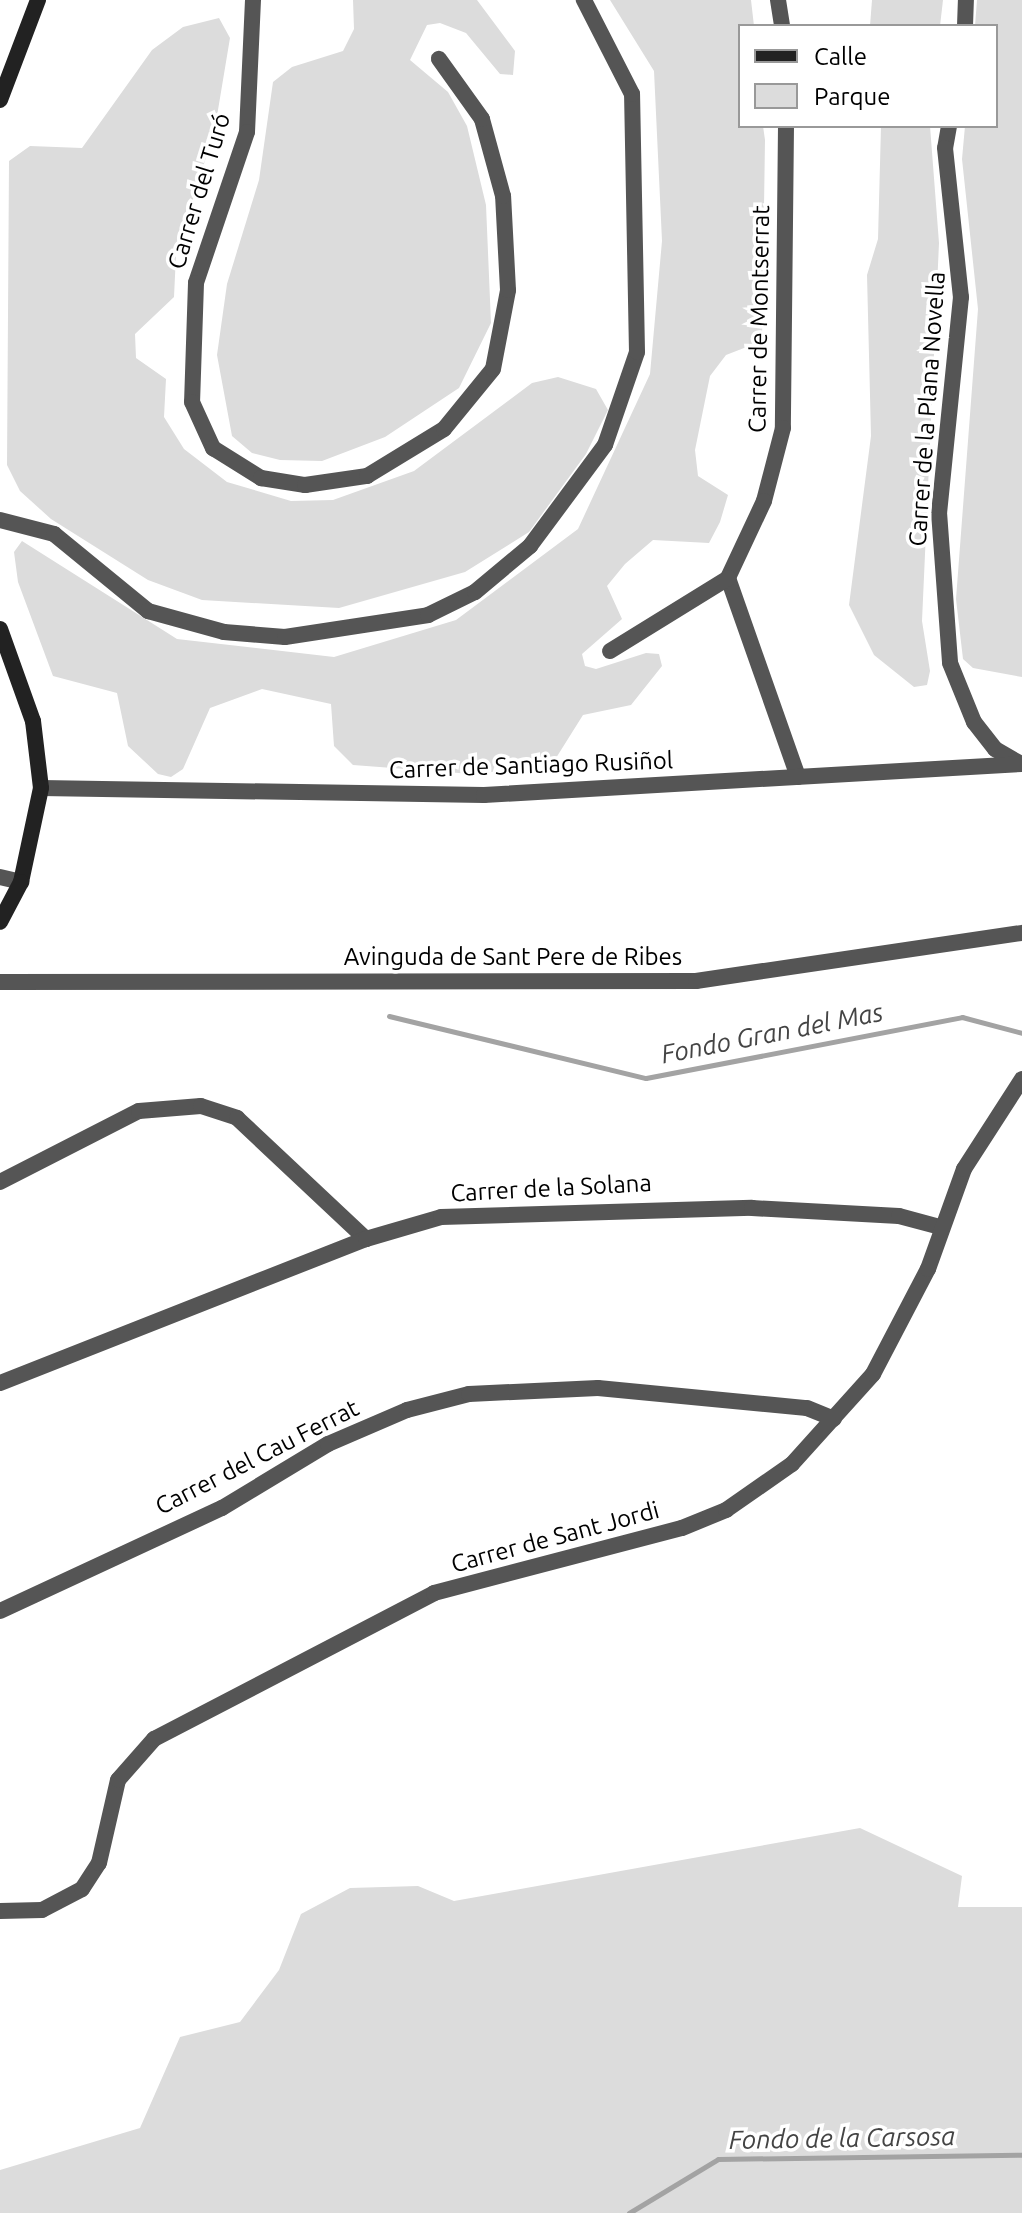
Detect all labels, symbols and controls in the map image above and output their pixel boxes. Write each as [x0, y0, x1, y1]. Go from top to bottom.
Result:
legend [738, 24, 998, 128]
text: Calle [814, 43, 867, 70]
text: Parque [814, 83, 891, 110]
street label: Carrer del Turó [162, 110, 236, 272]
street label: Carrer de Montserrat [743, 205, 775, 433]
street label: Carrer de la Plana Novella [903, 271, 951, 547]
street label: Carrer de Santiago Rusiñol [388, 746, 674, 784]
street label: Avinguda de Sant Pere de Ribes [344, 943, 682, 971]
water label: Fondo Gran del Mas [658, 996, 886, 1070]
street label: Carrer de la Solana [450, 1168, 652, 1208]
street label: Carrer del Cau Ferrat [151, 1393, 363, 1521]
street label: Carrer de Sant Jordi [448, 1495, 662, 1579]
water label: Fondo de la Carsosa [729, 2120, 955, 2156]

